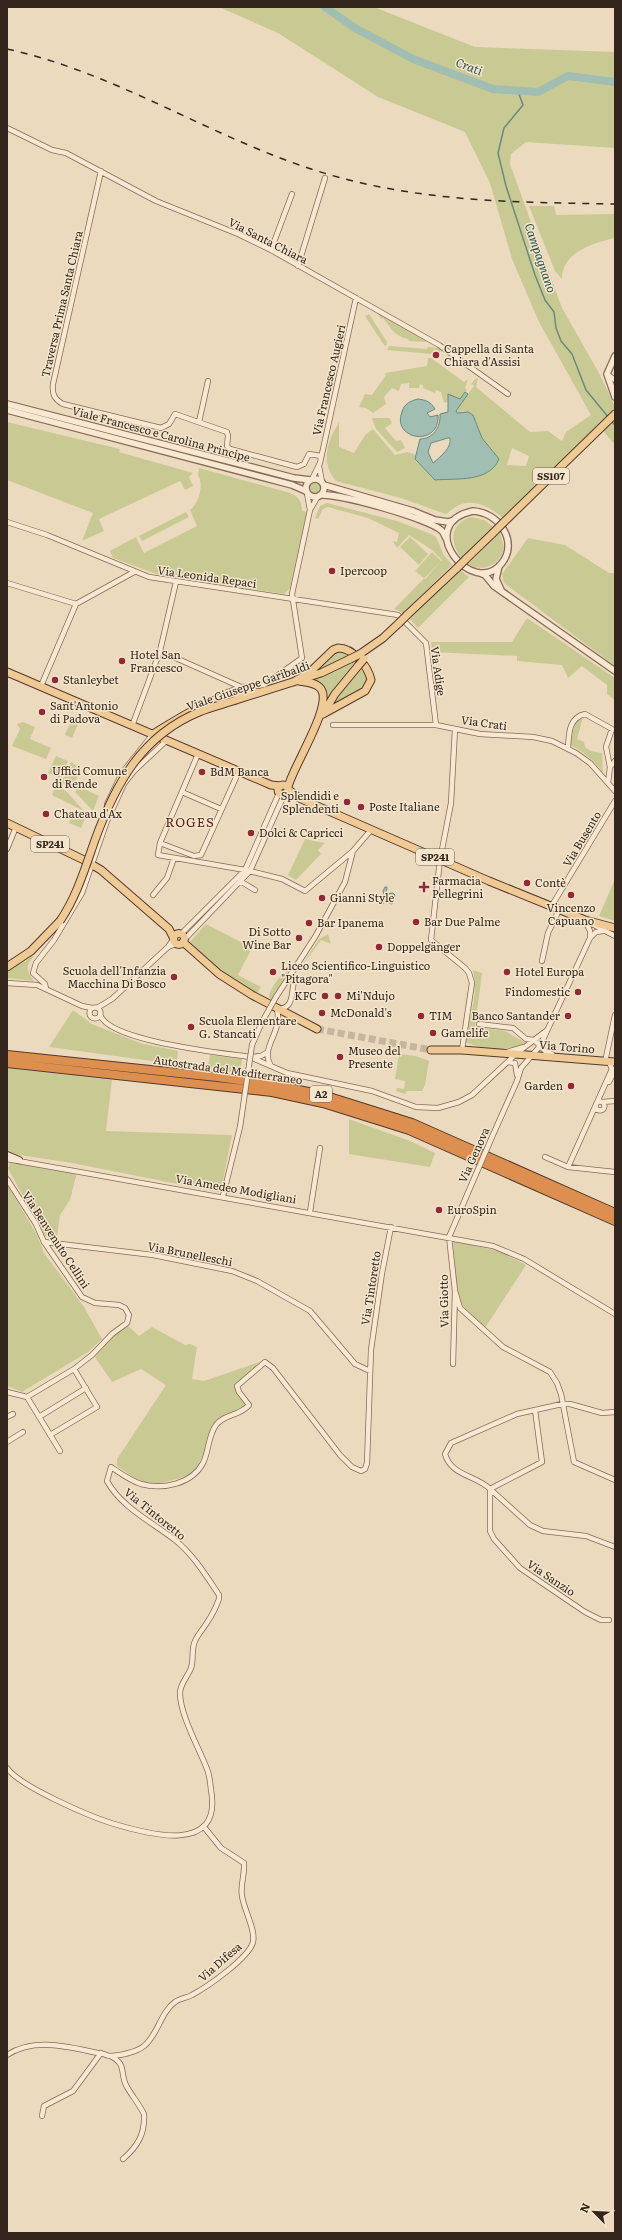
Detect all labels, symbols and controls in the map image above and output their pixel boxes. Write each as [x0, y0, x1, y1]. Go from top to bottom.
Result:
water label: Crati [453, 53, 486, 80]
street label: Via Santa Chiara [226, 213, 311, 267]
water label: Campagnano [521, 220, 561, 295]
street label: Traversa Prima Santa Chiara [36, 229, 86, 379]
street label: Via Francesco Augieri [307, 322, 349, 437]
place label: Cappella di Santa Chiara d'Assisi [444, 340, 534, 369]
marker: Cappella di Santa Chiara d'Assisi [431, 350, 441, 360]
street label: Viale Francesco e Carolina Principe [70, 402, 252, 465]
road number: SS107 [533, 468, 569, 484]
street label: Via Leonida Repaci [157, 561, 258, 591]
place label: Ipercoop [340, 562, 387, 578]
marker: Ipercoop [327, 566, 337, 576]
street label: Via Adige [428, 645, 450, 697]
place label: Hotel San Francesco [130, 646, 183, 675]
marker: Hotel San Francesco [117, 656, 127, 666]
street label: Viale Giuseppe Garibaldi [184, 656, 312, 714]
place label: Stanleybet [63, 671, 119, 687]
marker: Stanleybet [50, 675, 60, 685]
place label: Sant'Antonio di Padova [50, 697, 118, 726]
marker: Sant'Antonio di Padova [37, 707, 47, 717]
street label: Via Crati [460, 711, 509, 733]
place label: Uffici Comune di Rende [52, 762, 127, 791]
place label: BdM Banca [210, 763, 269, 779]
marker: BdM Banca [197, 767, 207, 777]
marker: Uffici Comune di Rende [39, 772, 49, 782]
place label: Splendidi e Splendenti [281, 787, 339, 816]
marker: Splendidi e Splendenti [342, 797, 352, 807]
place label: Poste Italiane [369, 798, 440, 814]
marker: Poste Italiane [356, 802, 366, 812]
place label: Chateau d'Ax [54, 805, 123, 821]
street label: Via Busento [558, 808, 604, 869]
marker: Chateau d'Ax [41, 809, 51, 819]
district label: ROGES [165, 812, 215, 831]
place label: Dolci & Capricci [259, 824, 344, 840]
marker: Dolci & Capricci [246, 828, 256, 838]
road number: SP241 [31, 836, 69, 852]
road number: SP241 [416, 849, 454, 865]
place label: Farmacia Pellegrini [432, 872, 483, 901]
place label: Contè [535, 874, 566, 890]
marker: Contè [522, 878, 532, 888]
marker: Farmacia Pellegrini [419, 882, 429, 892]
place label: Gianni Style [330, 889, 394, 905]
marker: Vincenzo Capuano [566, 890, 576, 900]
marker: Gianni Style [317, 893, 327, 903]
place label: Vincenzo Capuano [547, 899, 595, 928]
place label: Bar Due Palme [424, 913, 501, 929]
place label: Bar Ipanema [317, 914, 384, 930]
marker: Bar Due Palme [411, 917, 421, 927]
marker: Bar Ipanema [304, 918, 314, 928]
place label: Di Sotto Wine Bar [242, 923, 292, 952]
marker: Di Sotto Wine Bar [294, 933, 304, 943]
place label: Doppelgänger [387, 938, 461, 954]
marker: Doppelgänger [374, 942, 384, 952]
place label: Liceo Scientifico-Linguistico "Pitagora" [281, 957, 430, 986]
place label: Scuola dell'Infanzia Macchina Di Bosco [63, 962, 166, 991]
place label: Hotel Europa [515, 963, 584, 979]
marker: Liceo Scientifico-Linguistico "Pitagora" [268, 967, 278, 977]
marker: Hotel Europa [502, 967, 512, 977]
marker: Scuola dell'Infanzia Macchina Di Bosco [169, 972, 179, 982]
place label: Findomestic [505, 983, 571, 999]
place label: KFC [294, 987, 317, 1003]
place label: Mi'Ndujo [346, 987, 395, 1003]
marker: Findomestic [573, 987, 583, 997]
marker: KFC [320, 991, 330, 1001]
marker: Mi'Ndujo [333, 991, 343, 1001]
place label: McDonald's [330, 1004, 392, 1020]
place label: TIM [429, 1007, 453, 1023]
place label: Banco Santander [472, 1007, 561, 1023]
marker: McDonald's [317, 1008, 327, 1018]
marker: TIM [416, 1011, 426, 1021]
marker: Banco Santander [563, 1011, 573, 1021]
place label: Scuola Elementare G. Stancati [199, 1012, 297, 1041]
marker: Scuola Elementare G. Stancati [186, 1022, 196, 1032]
place label: Gamelife [441, 1024, 489, 1040]
marker: Gamelife [428, 1028, 438, 1038]
street label: Via Torino [539, 1036, 596, 1056]
place label: Museo del Presente [348, 1042, 401, 1071]
street label: Autostrada del Mediterraneo [153, 1051, 304, 1087]
marker: Museo del Presente [335, 1052, 345, 1062]
place label: Garden [524, 1077, 563, 1093]
marker: Garden [566, 1081, 576, 1091]
road number: A2 [310, 1086, 332, 1102]
street label: Via Genova [454, 1124, 493, 1185]
street label: Via Amedeo Modigliani [174, 1169, 298, 1207]
street label: Via Benvenuto Cellini [19, 1188, 95, 1292]
place label: EuroSpin [447, 1201, 497, 1217]
marker: EuroSpin [434, 1205, 444, 1215]
street label: Via Brunelleschi [146, 1237, 234, 1269]
street label: Via Tintoretto [356, 1250, 384, 1326]
street label: Via Giotto [435, 1274, 451, 1328]
street label: Via Tintoretto [121, 1483, 190, 1543]
street label: Via Sanzio [524, 1555, 579, 1599]
street label: Via Difesa [194, 1938, 244, 1984]
north arrow [574, 2192, 614, 2232]
text: N [575, 2200, 593, 2215]

